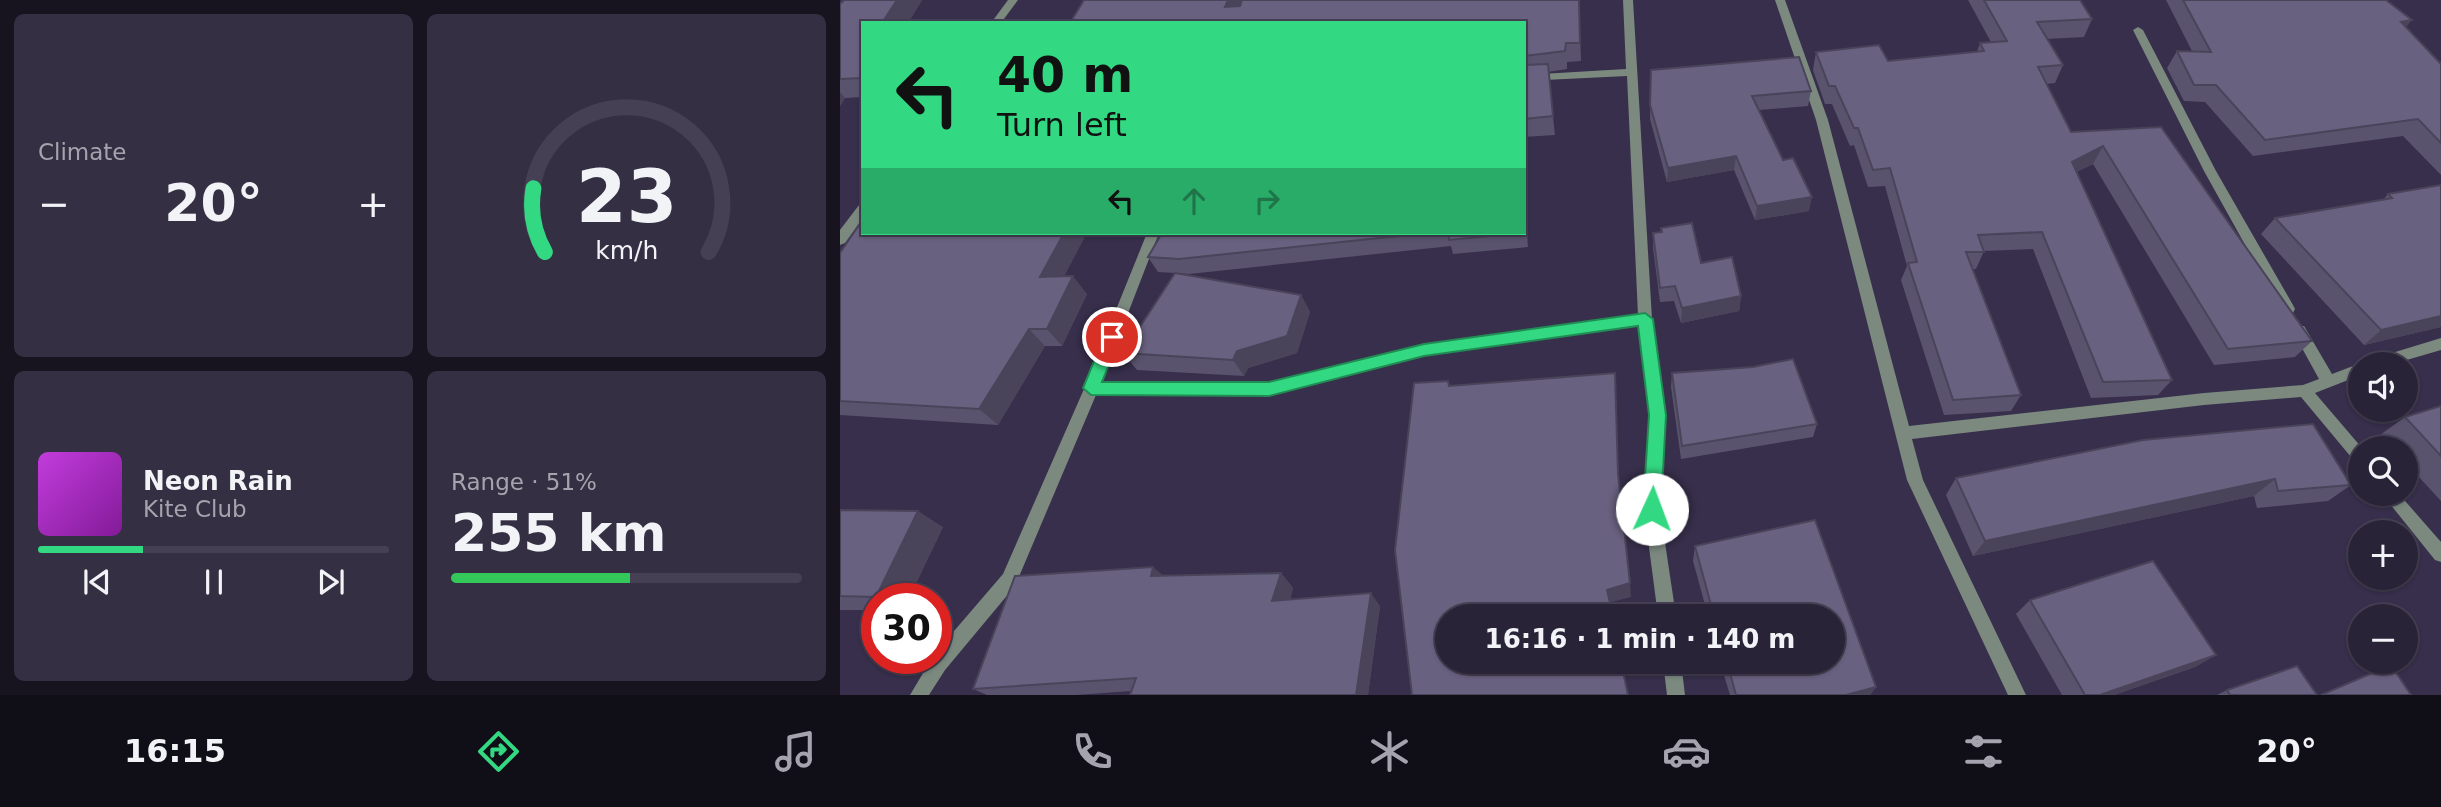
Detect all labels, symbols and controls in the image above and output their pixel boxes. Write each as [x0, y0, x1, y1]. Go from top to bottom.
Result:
text: 40 m [997, 47, 1133, 104]
icon: left [882, 49, 973, 140]
text: Turn left [997, 106, 1127, 144]
text: Climate [38, 139, 127, 165]
text: 23 [576, 154, 677, 239]
text: 20° [164, 173, 263, 233]
text: − [38, 182, 70, 226]
text: + [357, 182, 389, 226]
icon: left [1102, 182, 1140, 220]
icon: ahead [1175, 182, 1213, 220]
icon: right [1248, 182, 1286, 220]
text: km/h [595, 235, 658, 264]
pin [1082, 307, 1142, 367]
icon: arrive [1093, 318, 1131, 356]
map controls [2348, 352, 2418, 674]
button: sound [2348, 352, 2418, 422]
button: search [2348, 436, 2418, 506]
text: Neon Rain [143, 466, 293, 496]
text: Range · 51% [451, 469, 597, 495]
position arrow [1615, 472, 1689, 546]
text: Kite Club [143, 496, 247, 522]
text: 255 km [451, 503, 666, 563]
button: + [2348, 520, 2418, 590]
icon: previous [78, 563, 116, 601]
icon: pause [195, 563, 233, 601]
icon: next [312, 563, 350, 601]
speed limit sign: 30 [861, 583, 952, 674]
button: − [2348, 604, 2418, 674]
text: 16:16 · 1 min · 140 m [1485, 624, 1795, 654]
icon: directions [474, 727, 523, 776]
icon: music [771, 727, 820, 776]
icon: phone [1068, 727, 1117, 776]
icon: climate [1365, 727, 1414, 776]
icon: car [1662, 727, 1711, 776]
icon: filters [1959, 727, 2008, 776]
text: 16:15 [124, 732, 226, 770]
text: 20° [2256, 732, 2317, 770]

